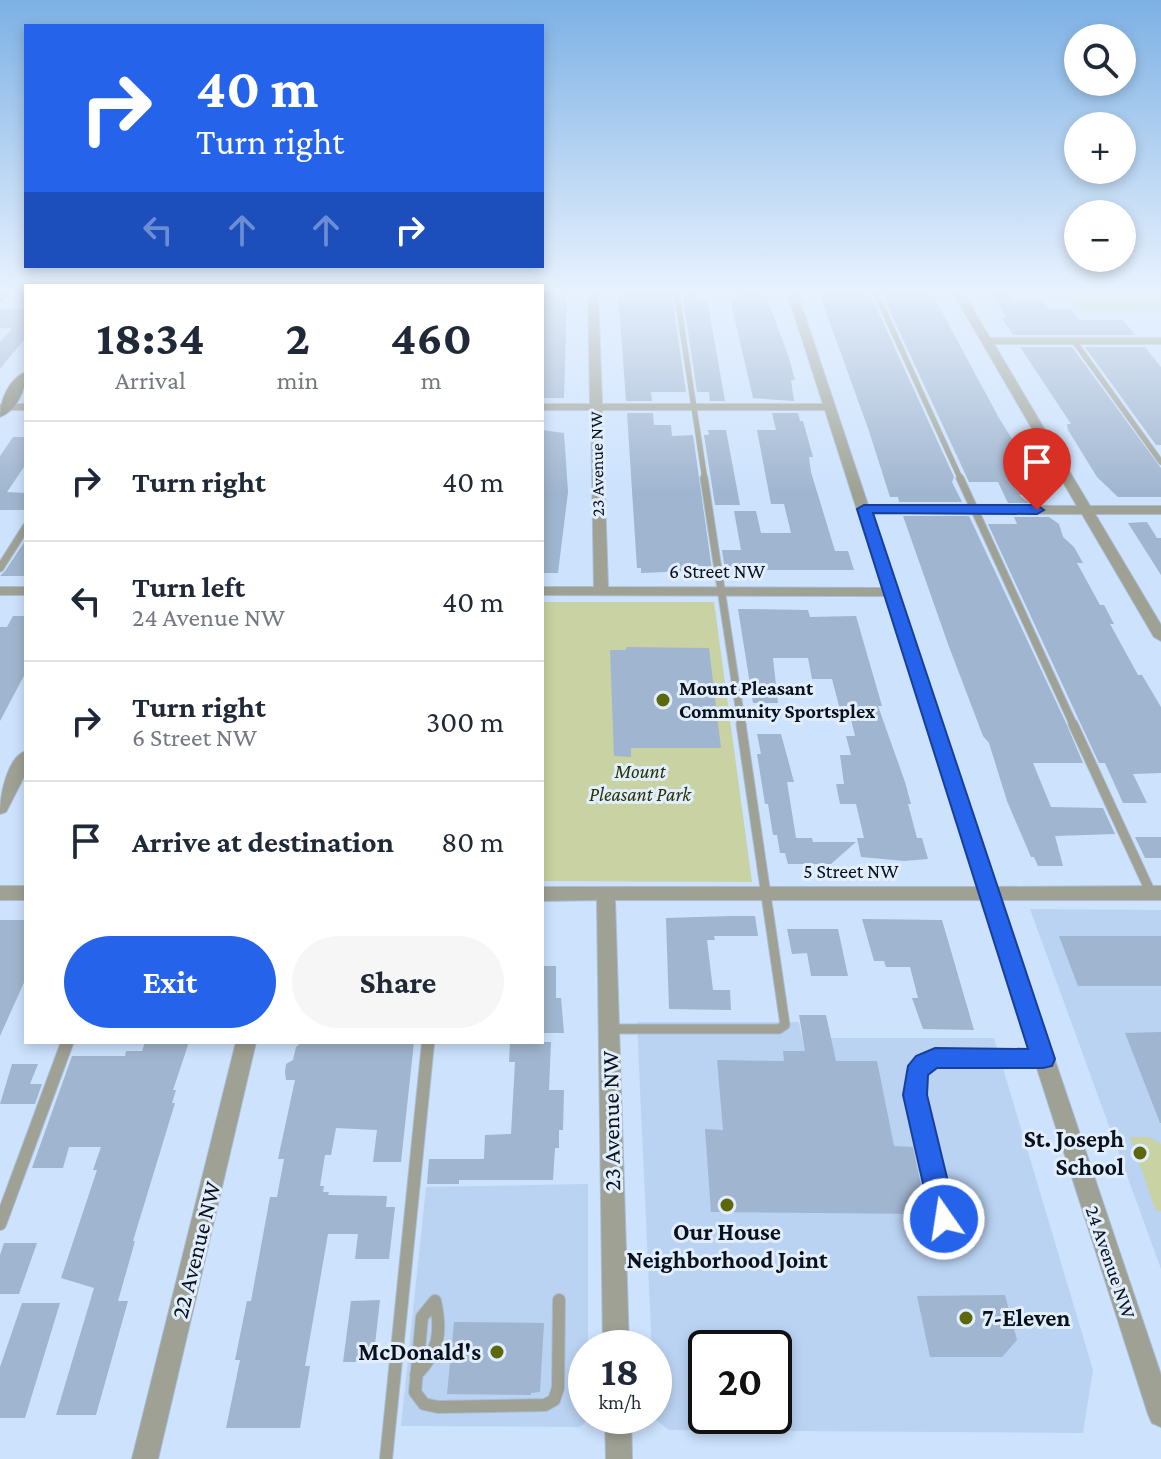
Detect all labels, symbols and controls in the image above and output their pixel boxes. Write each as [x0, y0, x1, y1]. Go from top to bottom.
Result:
map controls [1064, 24, 1136, 272]
button: search [1064, 24, 1136, 96]
icon: right [64, 56, 168, 160]
text: 40 m [196, 57, 318, 119]
button: + [1064, 112, 1136, 184]
text: Turn right [196, 122, 344, 162]
button: − [1064, 200, 1136, 272]
icon: left [136, 208, 180, 252]
icon: ahead [220, 208, 264, 252]
icon: ahead [304, 208, 348, 252]
icon: right [388, 208, 432, 252]
text: 18:34 [96, 311, 205, 364]
text: 2 [285, 311, 310, 364]
text: 460 [391, 311, 472, 364]
text: Arrival [115, 366, 186, 395]
text: min [277, 366, 318, 395]
text: m [421, 366, 442, 395]
street label: 23 Avenue NW [586, 411, 608, 517]
pin [1003, 428, 1071, 510]
icon: arrive [1015, 440, 1059, 484]
icon: right [64, 459, 108, 503]
text: Turn right [132, 465, 266, 498]
text: 40 m [442, 465, 504, 498]
street label: 6 Street NW [669, 560, 766, 582]
text: Turn left [132, 570, 245, 603]
icon: left [64, 579, 108, 623]
text: 40 m [442, 585, 504, 618]
text: 24 Avenue NW [132, 603, 285, 632]
place label: Mount Pleasant Community Sportsplex [679, 677, 876, 722]
text: Turn right [132, 690, 266, 723]
marker: Mount Pleasant Community Sportsplex [654, 691, 672, 709]
icon: right [64, 699, 108, 743]
text: 300 m [426, 705, 504, 738]
text: 6 Street NW [132, 723, 257, 752]
park label: Mount Pleasant Park [589, 760, 692, 805]
icon: arrive [64, 819, 108, 863]
text: Arrive at destination [132, 825, 394, 858]
text: 80 m [441, 825, 504, 858]
street label: 5 Street NW [803, 860, 899, 882]
button: Exit [64, 936, 276, 1028]
button: Share [292, 936, 504, 1028]
street label: 23 Avenue NW [596, 1051, 625, 1191]
place label: St. Joseph School [1024, 1125, 1124, 1180]
marker: St. Joseph School [1131, 1144, 1149, 1162]
position arrow [902, 1177, 986, 1261]
street label: 22 Avenue NW [165, 1179, 226, 1321]
marker: Our House Neighborhood Joint [718, 1196, 736, 1214]
street label: 24 Avenue NW [1081, 1203, 1141, 1322]
place label: Our House Neighborhood Joint [626, 1218, 828, 1273]
place label: 7-Eleven [982, 1304, 1070, 1331]
marker: 7-Eleven [957, 1309, 975, 1327]
speed limit sign: 20 [688, 1330, 792, 1434]
place label: McDonald's [358, 1338, 481, 1365]
marker: McDonald's [488, 1343, 506, 1361]
text: 18 [601, 1349, 639, 1394]
text: km/h [598, 1391, 642, 1413]

